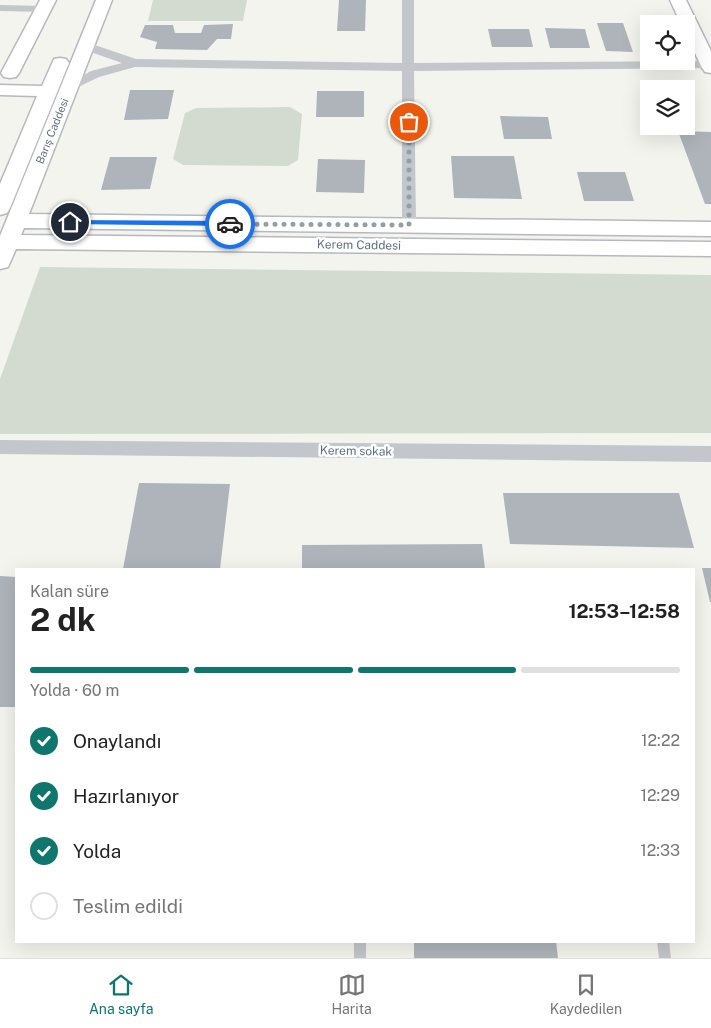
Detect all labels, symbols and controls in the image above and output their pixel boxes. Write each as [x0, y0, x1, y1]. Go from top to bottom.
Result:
map controls [640, 15, 695, 135]
button: locate [640, 15, 695, 70]
button: layers [640, 80, 695, 135]
street label: Barış Caddesi [33, 96, 72, 166]
pin [388, 101, 430, 143]
icon: bag [395, 108, 423, 136]
courier [205, 199, 255, 249]
pin [49, 201, 91, 243]
icon: home [56, 208, 84, 236]
icon: car [216, 210, 244, 238]
street label: Kerem Caddesi [317, 237, 401, 253]
street label: Kerem sokak [320, 443, 392, 459]
text: Kalan süre [30, 582, 109, 601]
text: 12:53–12:58 [568, 600, 680, 622]
text: 2 dk [30, 601, 95, 638]
text: Yolda · 60 m [30, 681, 119, 700]
icon: check [30, 727, 58, 755]
text: Onaylandı [73, 730, 161, 752]
text: 12:22 [641, 731, 680, 750]
icon: check [30, 782, 58, 810]
text: Hazırlanıyor [73, 785, 179, 807]
text: 12:29 [640, 786, 680, 805]
icon: check [30, 837, 58, 865]
text: Yolda [73, 840, 121, 862]
text: 12:33 [640, 841, 680, 860]
text: Teslim edildi [73, 895, 183, 917]
tab: Ana sayfa [89, 971, 154, 1017]
tab: Harita [331, 971, 372, 1017]
tab: Kaydedilen [550, 971, 622, 1017]

